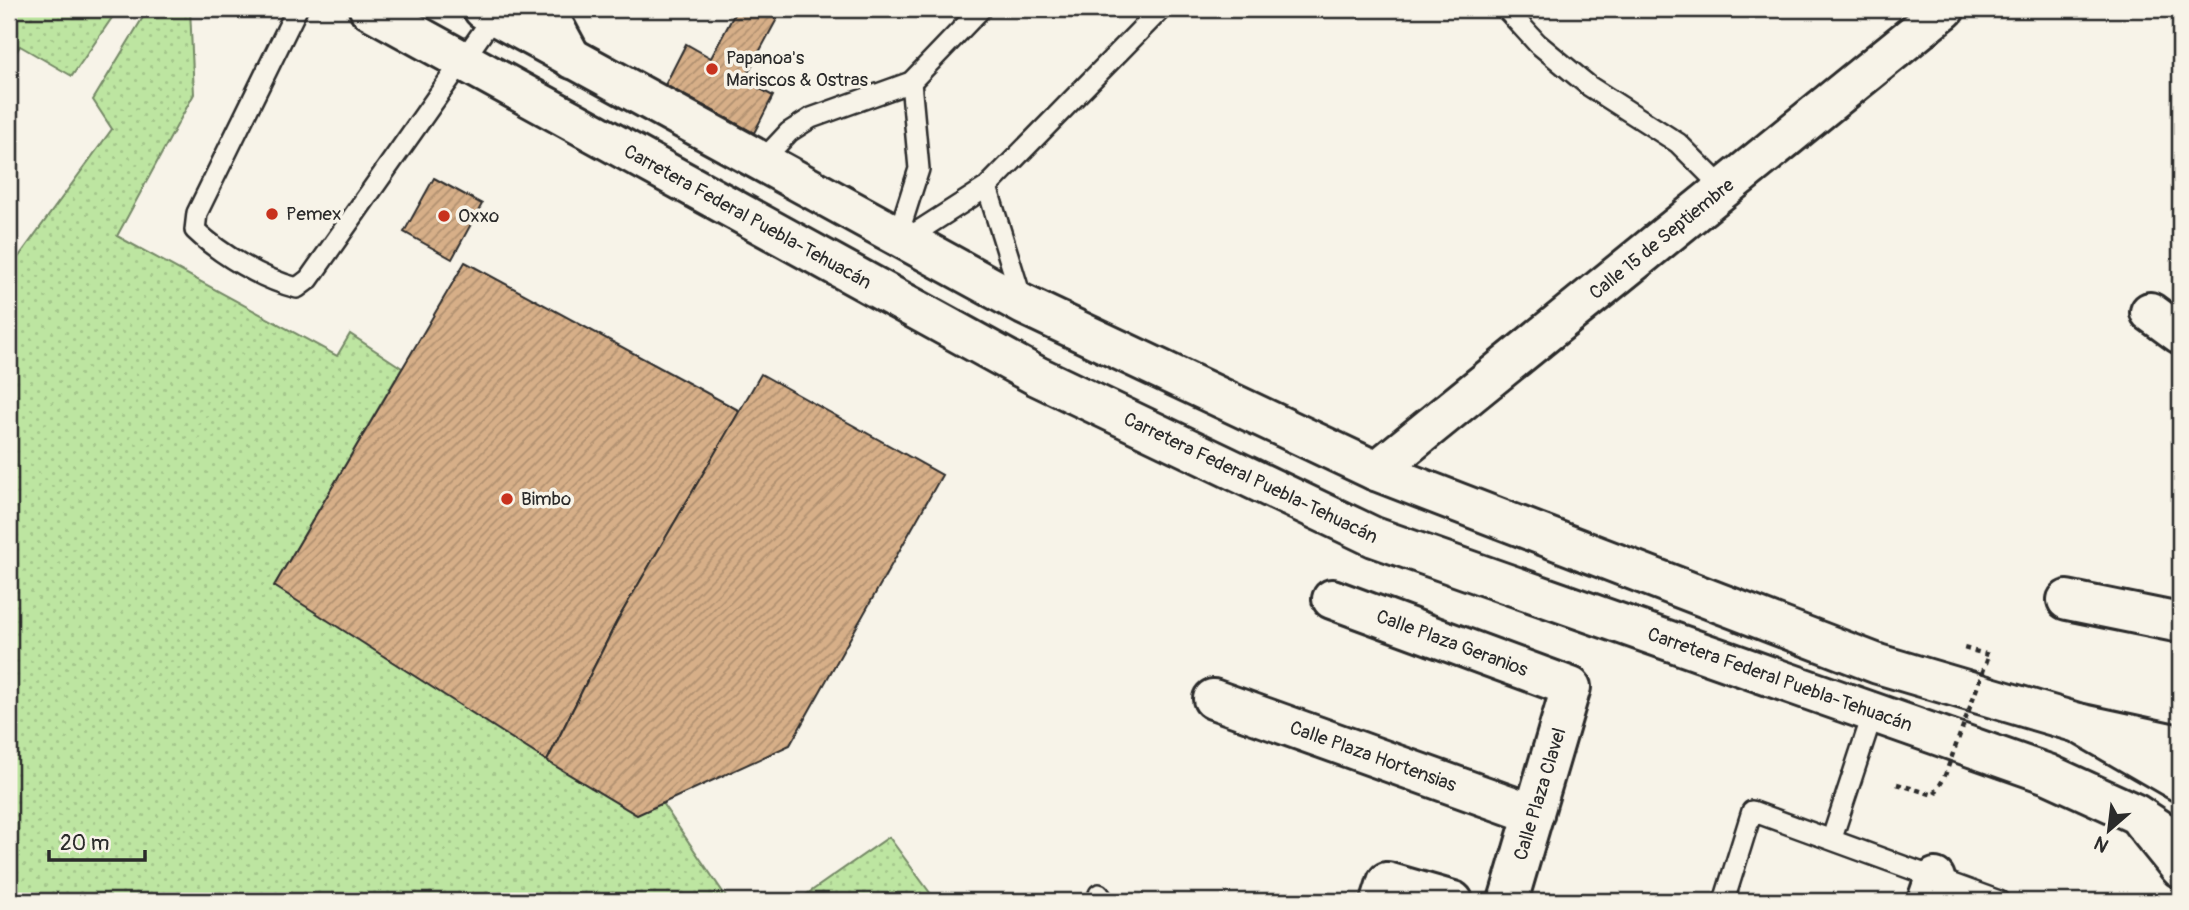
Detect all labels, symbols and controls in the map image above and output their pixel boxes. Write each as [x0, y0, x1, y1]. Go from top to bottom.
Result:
place label: Papanoa's Mariscos & Ostras [726, 46, 868, 92]
marker: Papanoa's Mariscos & Ostras [704, 61, 720, 77]
street label: Carretera Federal Puebla-Tehuacán [620, 139, 876, 295]
street label: Calle 15 de Septiembre [1584, 173, 1739, 305]
place label: Pemex [286, 202, 341, 226]
place label: Oxxo [458, 204, 499, 228]
marker: Pemex [264, 206, 280, 222]
marker: Oxxo [436, 208, 452, 224]
street label: Carretera Federal Puebla-Tehuacán [1120, 407, 1382, 549]
place label: Bimbo [521, 487, 571, 511]
marker: Bimbo [499, 491, 515, 507]
street label: Calle Plaza Geranios [1373, 604, 1532, 682]
street label: Carretera Federal Puebla-Tehuacán [1644, 622, 1916, 737]
street label: Calle Plaza Hortensias [1287, 715, 1460, 797]
street label: Calle Plaza Clavel [1508, 725, 1572, 863]
north arrow [2074, 794, 2144, 864]
scale bar [49, 819, 145, 863]
text: 20 m [60, 830, 109, 857]
text: N [2090, 830, 2113, 858]

